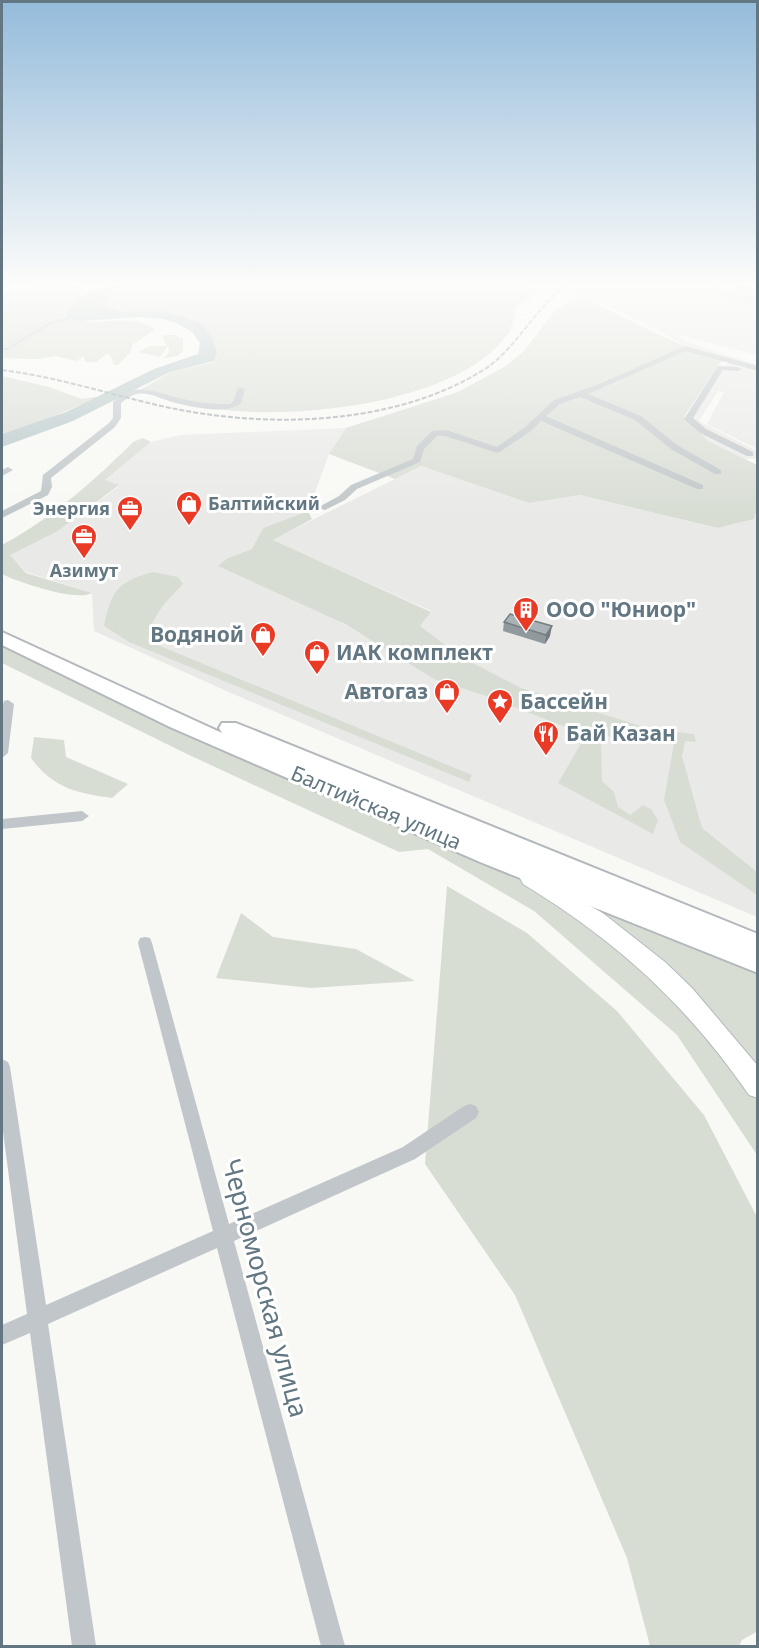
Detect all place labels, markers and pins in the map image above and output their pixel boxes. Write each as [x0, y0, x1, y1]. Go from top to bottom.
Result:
shop icon: Балтийский [174, 489, 204, 527]
place label: Балтийский [208, 491, 320, 515]
office icon: Энергия [115, 494, 145, 532]
place label: Энергия [33, 496, 110, 520]
office icon: Азимут [69, 522, 99, 560]
place label: Азимут [50, 558, 118, 582]
building icon: ООО "Юниор" [511, 595, 541, 633]
place label: ООО "Юниор" [546, 595, 696, 623]
place label: Водяной [150, 620, 244, 648]
shop icon: Водяной [248, 620, 278, 658]
shop icon: ИАК комплект [302, 638, 332, 676]
place label: ИАК комплект [336, 638, 493, 666]
place label: Автогаз [344, 677, 428, 705]
shop icon: Автогаз [432, 677, 462, 715]
place icon: Бассейн [485, 687, 515, 725]
place label: Бассейн [520, 687, 608, 715]
restaurant icon: Бай Казан [531, 719, 561, 757]
place label: Бай Казан [566, 719, 676, 747]

